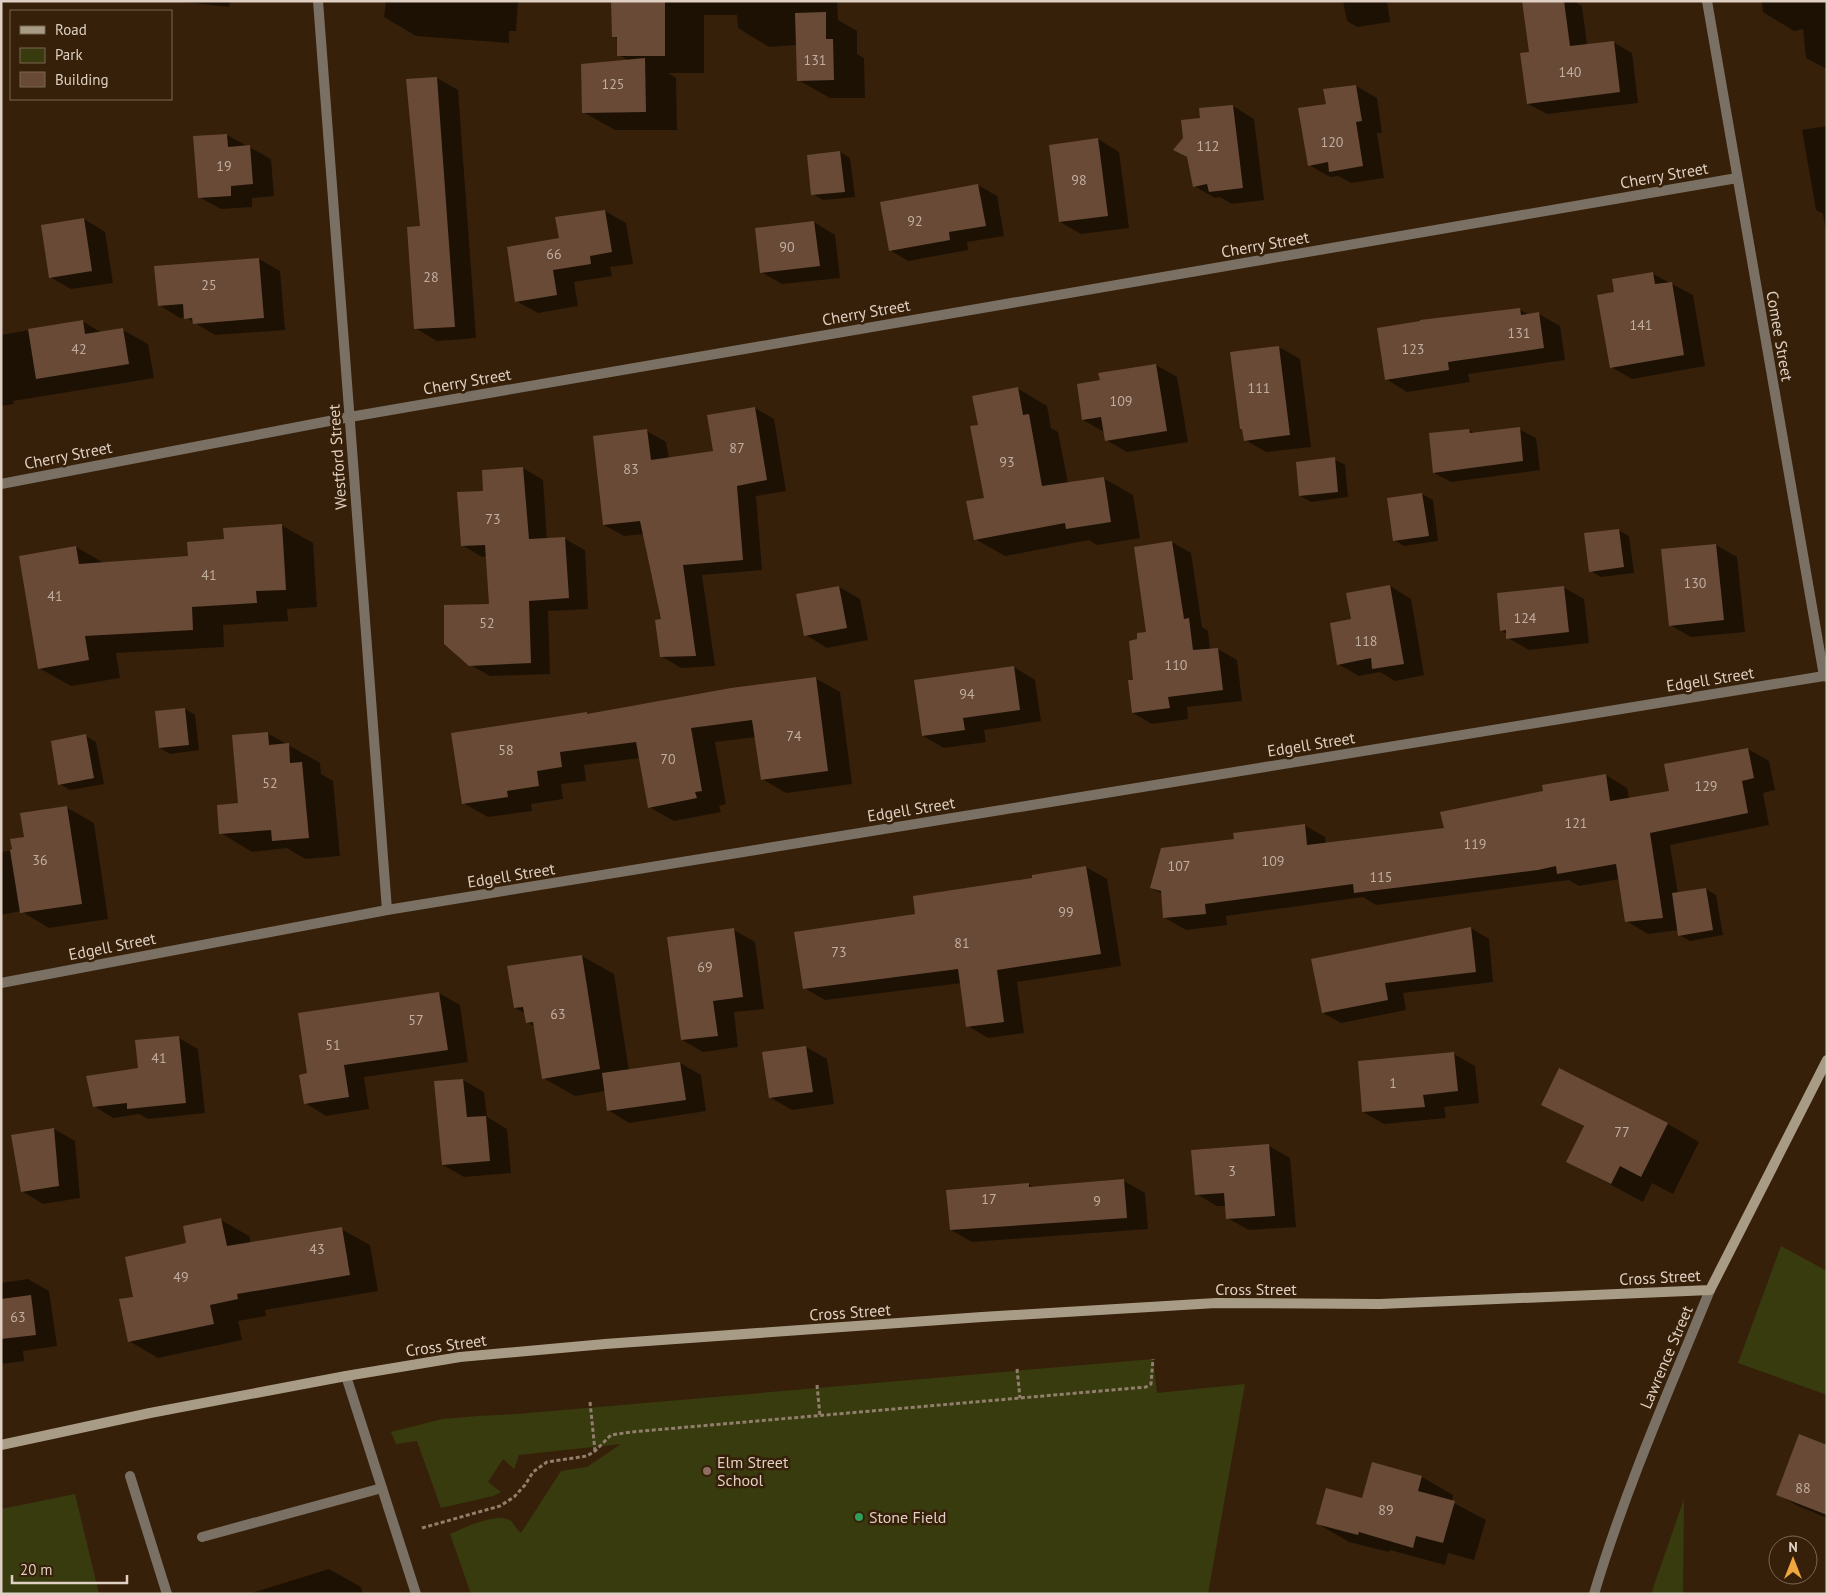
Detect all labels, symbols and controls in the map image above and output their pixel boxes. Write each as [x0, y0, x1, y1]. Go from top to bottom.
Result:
legend [10, 10, 172, 100]
text: Road [55, 20, 87, 39]
text: Park [55, 45, 83, 64]
house number: 131 [804, 51, 826, 69]
house number: 140 [1559, 63, 1582, 81]
text: Building [55, 70, 109, 89]
house number: 125 [602, 75, 624, 93]
house number: 120 [1321, 133, 1344, 151]
house number: 112 [1197, 137, 1219, 155]
house number: 19 [216, 157, 232, 175]
street label: Cherry Street [1618, 157, 1710, 193]
house number: 98 [1071, 171, 1087, 189]
house number: 92 [907, 212, 923, 230]
street label: Cherry Street [1219, 226, 1311, 262]
house number: 90 [779, 238, 795, 256]
house number: 66 [546, 245, 562, 263]
house number: 28 [423, 268, 439, 286]
house number: 25 [201, 276, 217, 294]
street label: Comee Street [1762, 289, 1798, 383]
street label: Cherry Street [820, 294, 912, 330]
house number: 141 [1630, 316, 1652, 334]
house number: 131 [1508, 324, 1530, 342]
house number: 42 [71, 340, 87, 358]
house number: 123 [1402, 340, 1424, 358]
street label: Cherry Street [421, 363, 513, 399]
house number: 111 [1248, 379, 1270, 397]
house number: 109 [1110, 392, 1132, 410]
street label: Westford Street [323, 403, 351, 510]
street label: Cherry Street [22, 437, 114, 473]
house number: 87 [729, 439, 745, 457]
house number: 93 [999, 453, 1015, 471]
house number: 83 [623, 460, 639, 478]
house number: 73 [485, 510, 501, 528]
house number: 41 [201, 566, 217, 584]
house number: 130 [1684, 574, 1707, 592]
house number: 41 [47, 587, 63, 605]
house number: 124 [1514, 609, 1537, 627]
house number: 52 [479, 614, 495, 632]
house number: 118 [1355, 632, 1377, 650]
house number: 110 [1165, 656, 1188, 674]
street label: Edgell Street [1665, 662, 1756, 696]
house number: 94 [959, 685, 975, 703]
house number: 74 [786, 727, 802, 745]
street label: Edgell Street [1266, 727, 1357, 761]
house number: 58 [498, 741, 514, 759]
house number: 70 [660, 750, 676, 768]
house number: 52 [262, 774, 278, 792]
house number: 129 [1695, 777, 1717, 795]
street label: Edgell Street [866, 792, 957, 826]
house number: 121 [1565, 814, 1587, 832]
house number: 119 [1464, 835, 1486, 853]
house number: 36 [32, 851, 48, 869]
house number: 109 [1262, 852, 1284, 870]
house number: 107 [1168, 857, 1190, 875]
street label: Edgell Street [466, 858, 557, 892]
house number: 115 [1370, 868, 1392, 886]
house number: 99 [1058, 903, 1074, 921]
street label: Edgell Street [67, 928, 158, 964]
house number: 81 [954, 934, 970, 952]
house number: 73 [831, 943, 847, 961]
house number: 69 [697, 958, 713, 976]
house number: 63 [550, 1005, 566, 1023]
house number: 57 [408, 1011, 424, 1029]
house number: 51 [325, 1036, 341, 1054]
house number: 41 [151, 1049, 167, 1067]
house number: 1 [1389, 1074, 1397, 1092]
house number: 77 [1614, 1123, 1630, 1141]
house number: 3 [1228, 1162, 1236, 1180]
house number: 17 [981, 1190, 997, 1208]
house number: 9 [1093, 1192, 1101, 1210]
house number: 43 [309, 1240, 325, 1258]
street label: Cross Street [1619, 1265, 1702, 1289]
house number: 49 [173, 1268, 189, 1286]
street label: Cross Street [1215, 1279, 1297, 1299]
street label: Cross Street [809, 1299, 892, 1325]
street label: Lawrence Street [1635, 1302, 1697, 1412]
house number: 63 [10, 1308, 26, 1326]
street label: Cross Street [404, 1329, 488, 1361]
place label: Elm Street School [717, 1452, 789, 1490]
marker: Elm Street School [701, 1465, 713, 1477]
house number: 88 [1795, 1479, 1811, 1497]
house number: 89 [1378, 1501, 1394, 1519]
place label: Stone Field [869, 1507, 946, 1527]
marker: Stone Field [853, 1511, 865, 1523]
north arrow [1768, 1535, 1818, 1585]
text: N [1788, 1538, 1798, 1556]
scale bar [12, 1552, 128, 1584]
text: 20 m [20, 1560, 53, 1579]

